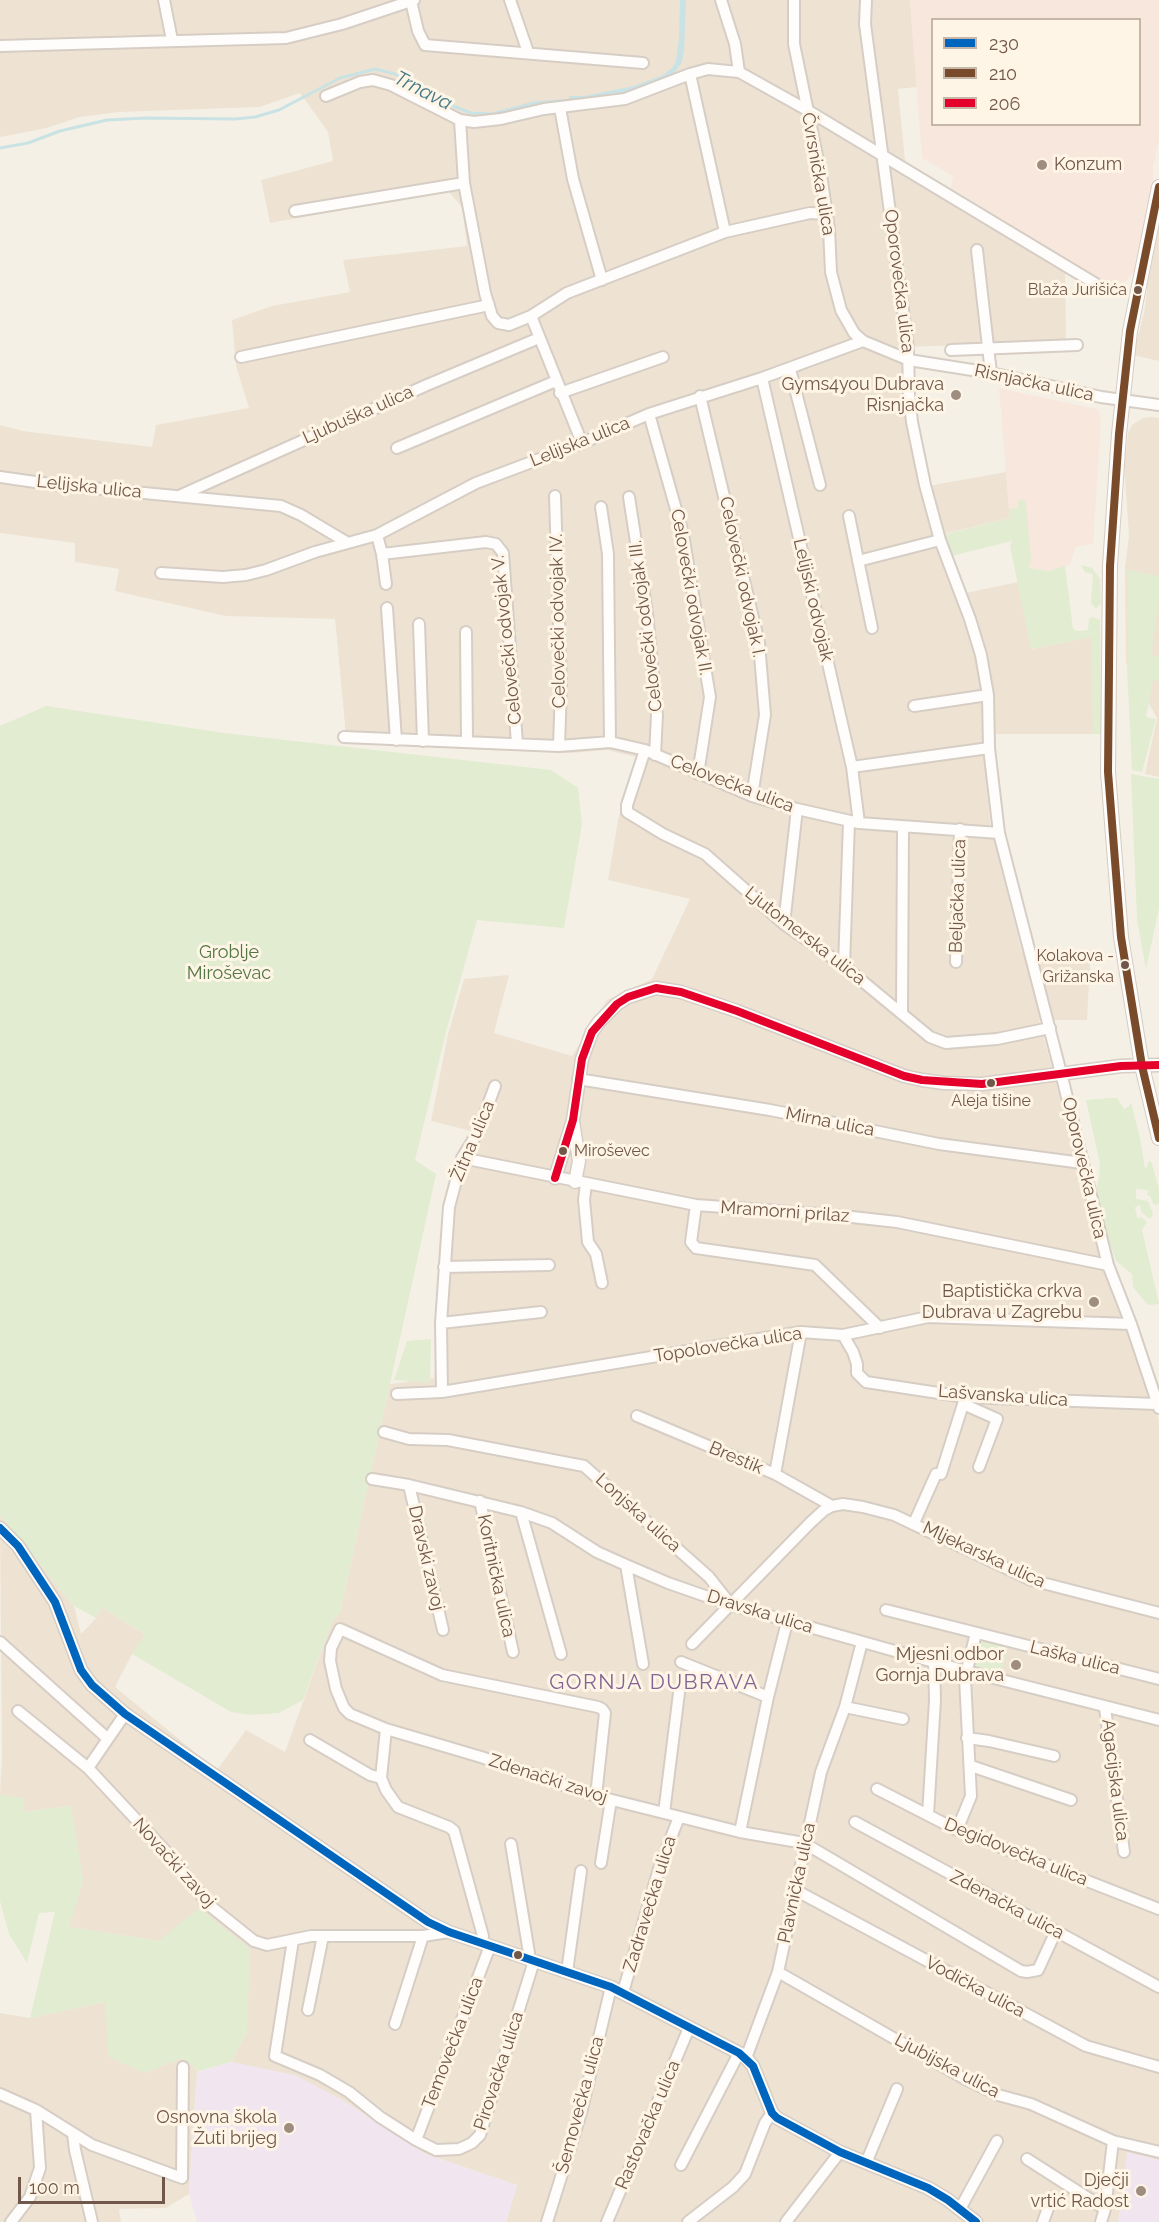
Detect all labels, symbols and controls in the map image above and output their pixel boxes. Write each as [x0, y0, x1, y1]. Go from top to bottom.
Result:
legend [931, 18, 1141, 126]
text: 230 [989, 33, 1019, 54]
text: 210 [989, 63, 1017, 84]
water label: Trnava [390, 66, 456, 116]
text: 206 [989, 93, 1020, 114]
street label: Čvrsnička ulica [797, 111, 839, 237]
place label: Konzum [1054, 154, 1122, 176]
marker: Konzum [1035, 158, 1049, 172]
street label: Oporovečka ulica [879, 208, 919, 354]
place label: Blaža Jurišića [1028, 280, 1127, 300]
marker: Blaža Jurišića [1132, 284, 1144, 296]
street label: Risnjačka ulica [972, 360, 1096, 406]
place label: Gyms4you Dubrava Risnjačka [781, 374, 944, 416]
street label: Ljubuška ulica [299, 381, 417, 449]
marker: Gyms4you Dubrava Risnjačka [949, 388, 963, 402]
street label: Lelijska ulica [527, 412, 633, 472]
street label: Lelijska ulica [35, 471, 143, 503]
street label: Celovečki odvojak I. [714, 495, 770, 659]
street label: Celovečki odvojak II. [666, 507, 716, 677]
street label: Celovečki odvojak IV. [546, 534, 570, 708]
street label: Lelijski odvojak [788, 536, 838, 664]
street label: Celovečki odvojak III. [625, 539, 667, 713]
street label: Celovečki odvojak V. [487, 554, 527, 726]
street label: Celovečka ulica [667, 750, 797, 818]
street label: Beljačka ulica [945, 839, 971, 953]
street label: Ljutomerska ulica [740, 882, 870, 990]
park label: Groblje Miroševac [187, 942, 271, 984]
place label: Kolakova - Grižanska [1036, 946, 1114, 984]
marker: Kolakova - Grižanska [1119, 959, 1131, 971]
marker: Aleja tišine [985, 1077, 997, 1089]
place label: Aleja tišine [951, 1091, 1031, 1111]
street label: Oporovečka ulica [1057, 1095, 1111, 1241]
street label: Žitna ulica [446, 1097, 500, 1185]
street label: Mirna ulica [784, 1103, 876, 1141]
place label: Miroševec [574, 1141, 650, 1161]
marker: Miroševec [557, 1145, 569, 1157]
street label: Mramorni prilaz [720, 1197, 850, 1227]
place label: Baptistička crkva Dubrava u Zagrebu [922, 1281, 1082, 1324]
marker: Baptistička crkva Dubrava u Zagrebu [1087, 1295, 1101, 1309]
street label: Topolovečka ulica [652, 1323, 804, 1367]
street label: Lašvanska ulica [937, 1381, 1069, 1411]
street label: Brestik [706, 1437, 766, 1479]
street label: Lonjska ulica [591, 1469, 685, 1557]
street label: Dravski zavoj [403, 1503, 449, 1613]
street label: Koritnička ulica [472, 1512, 520, 1640]
street label: Mljekarska ulica [919, 1517, 1049, 1593]
street label: Dravska ulica [704, 1586, 816, 1638]
street label: Laška ulica [1028, 1636, 1122, 1680]
place label: Mjesni odbor Gornja Dubrava [876, 1644, 1004, 1686]
marker: Mjesni odbor Gornja Dubrava [1009, 1658, 1023, 1672]
district label: GORNJA DUBRAVA [549, 1670, 759, 1696]
street label: Agacijska ulica [1097, 1718, 1133, 1842]
street label: Zdenački zavoj [486, 1750, 610, 1808]
street label: Degidovečka ulica [941, 1813, 1091, 1891]
street label: Novački zavoj [128, 1814, 220, 1912]
street label: Plavnička ulica [774, 1821, 820, 1945]
street label: Zadravečka ulica [619, 1833, 681, 1975]
street label: Zdenačka ulica [946, 1866, 1068, 1944]
unlabelled marker [512, 1949, 524, 1961]
street label: Vodička ulica [921, 1952, 1029, 2022]
street label: Temovečka ulica [418, 1974, 488, 2112]
street label: Pirovačka ulica [470, 2009, 528, 2133]
street label: Ljubijska ulica [891, 2029, 1003, 2103]
street label: Šemovečka ulica [551, 2034, 609, 2176]
street label: Rastovačka ulica [611, 2057, 685, 2193]
place label: Osnovna škola Žuti brijeg [156, 2107, 277, 2150]
marker: Osnovna škola Žuti brijeg [282, 2121, 296, 2135]
scale bar [21, 2165, 168, 2203]
place label: Dječji vrtić Radost [1031, 2170, 1129, 2212]
text: 100 m [29, 2177, 80, 2198]
marker: Dječji vrtić Radost [1134, 2184, 1148, 2198]

